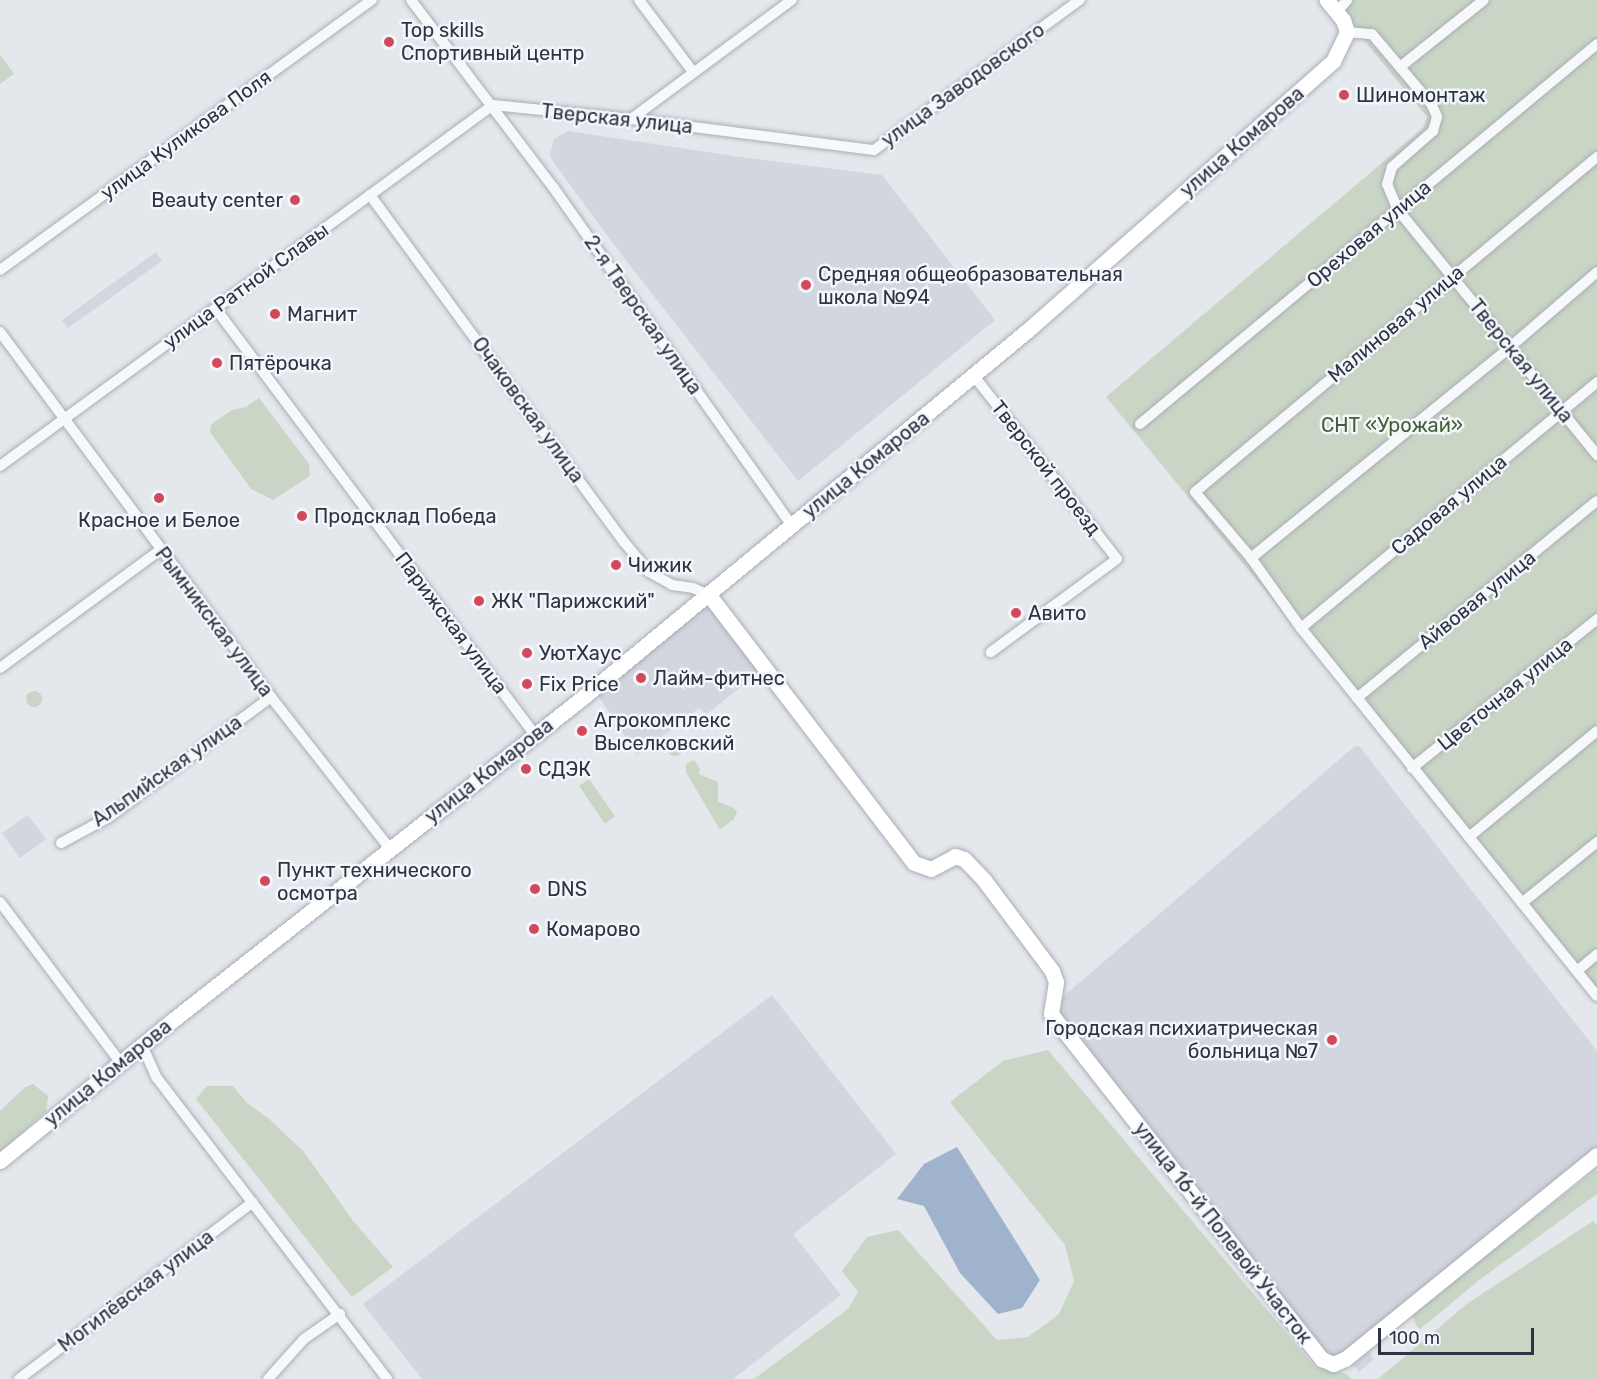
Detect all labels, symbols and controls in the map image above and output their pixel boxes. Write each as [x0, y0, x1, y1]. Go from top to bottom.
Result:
street label: улица Заводовского [877, 18, 1049, 152]
place label: Top skills Спортивный центр [401, 19, 585, 66]
marker: Top skills Спортивный центр [382, 35, 396, 49]
street label: улица Куликова Поля [96, 65, 276, 205]
street label: улица Комарова [1175, 82, 1309, 202]
place label: Шиномонтаж [1356, 83, 1486, 107]
marker: Шиномонтаж [1337, 88, 1351, 102]
street label: Тверская улица [540, 99, 694, 139]
street label: Ореховая улица [1302, 175, 1436, 293]
place label: Beauty center [151, 188, 283, 212]
marker: Beauty center [288, 193, 302, 207]
street label: улица Ратной Славы [159, 218, 333, 354]
street label: 2-я Тверская улица [579, 231, 707, 399]
street label: Малиновая улица [1323, 260, 1469, 388]
place label: Средняя общеобразовательная школа №94 [818, 262, 1123, 309]
marker: Средняя общеобразовательная школа №94 [799, 278, 813, 292]
street label: Тверская улица [1464, 294, 1578, 428]
place label: Магнит [287, 302, 357, 326]
marker: Магнит [268, 307, 282, 321]
street label: Очаковская улица [467, 332, 589, 488]
place label: Пятёрочка [229, 351, 332, 375]
marker: Пятёрочка [210, 356, 224, 370]
street label: Тверской проезд [986, 396, 1106, 540]
street label: улица Комарова [798, 406, 934, 524]
park label: СНТ «Урожай» [1321, 413, 1463, 437]
street label: Садовая улица [1386, 450, 1512, 560]
marker: Красное и Белое [152, 491, 166, 505]
place label: Продсклад Победа [314, 504, 497, 528]
place label: Красное и Белое [78, 508, 240, 532]
marker: Продсклад Победа [295, 509, 309, 523]
street label: Рымникская улица [150, 542, 278, 702]
street label: Айвовая улица [1414, 545, 1540, 655]
street label: Парижская улица [390, 547, 512, 699]
place label: Чижик [628, 553, 692, 577]
marker: Чижик [609, 558, 623, 572]
place label: ЖК "Парижский" [491, 589, 655, 613]
marker: ЖК "Парижский" [472, 594, 486, 608]
place label: Авито [1028, 601, 1087, 625]
marker: Авито [1009, 606, 1023, 620]
street label: Цветочная улица [1433, 632, 1577, 756]
place label: УютХаус [539, 641, 621, 665]
marker: УютХаус [520, 646, 534, 660]
place label: Лайм-фитнес [653, 666, 785, 690]
marker: Лайм-фитнес [634, 671, 648, 685]
place label: Fix Price [539, 672, 619, 696]
marker: Fix Price [520, 677, 534, 691]
place label: Агрокомплекс Выселковский [594, 708, 734, 755]
street label: Альпийская улица [87, 710, 247, 832]
street label: улица Комарова [420, 713, 558, 829]
marker: Агрокомплекс Выселковский [575, 724, 589, 738]
place label: СДЭК [538, 757, 591, 781]
marker: СДЭК [519, 762, 533, 776]
place label: Пункт технического осмотра [277, 858, 472, 905]
marker: Пункт технического осмотра [258, 874, 272, 888]
place label: DNS [547, 877, 587, 901]
marker: DNS [528, 882, 542, 896]
place label: Комарово [546, 917, 640, 941]
marker: Комарово [527, 922, 541, 936]
street label: улица Комарова [40, 1014, 176, 1132]
place label: Городская психиатрическая больница №7 [1045, 1016, 1318, 1063]
marker: Городская психиатрическая больница №7 [1323, 1031, 1341, 1049]
street label: улица 16-й Полевой Участок [1129, 1117, 1317, 1349]
street label: Могилёвская улица [54, 1225, 218, 1357]
scale bar [1381, 1316, 1537, 1354]
text: 100 m [1389, 1327, 1440, 1349]

